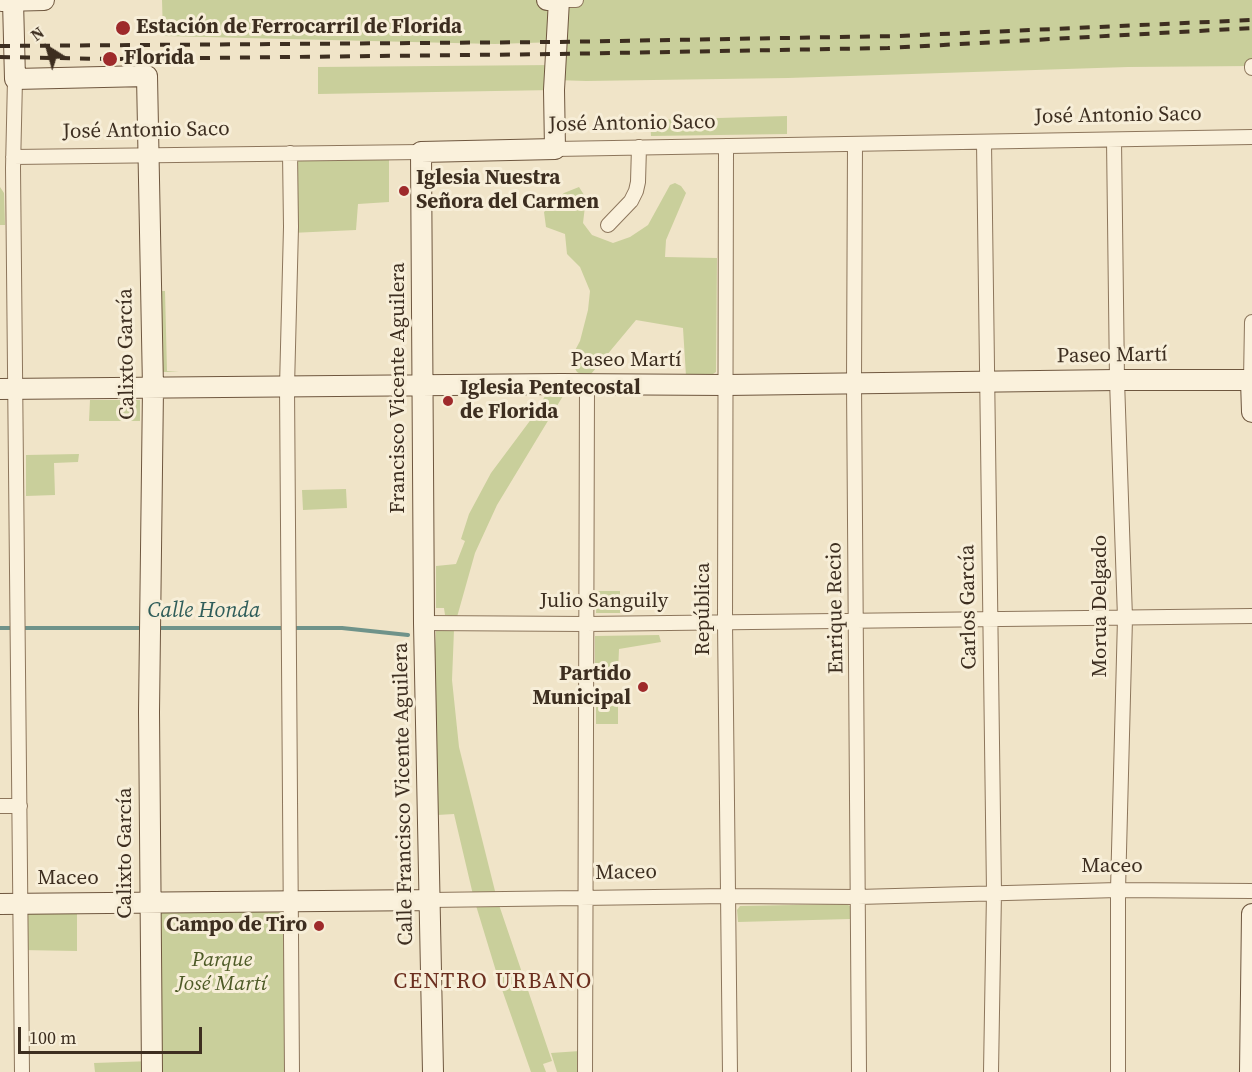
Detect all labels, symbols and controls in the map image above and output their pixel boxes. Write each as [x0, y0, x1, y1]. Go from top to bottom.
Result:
place label: Estación de Ferrocarril de Florida [136, 15, 462, 41]
north arrow [18, 18, 78, 78]
marker: Estación de Ferrocarril de Florida [114, 19, 132, 37]
text: N [26, 21, 48, 46]
place label: Florida [124, 46, 194, 72]
marker: Florida [101, 50, 119, 68]
street label: José Antonio Saco [1034, 102, 1202, 130]
street label: José Antonio Saco [548, 110, 716, 138]
street label: José Antonio Saco [62, 117, 230, 145]
place label: Iglesia Nuestra Señora del Carmen [416, 166, 599, 216]
marker: Iglesia Nuestra Señora del Carmen [397, 184, 411, 198]
street label: Francisco Vicente Aguilera [386, 262, 412, 514]
street label: Calixto García [113, 288, 141, 420]
street label: Paseo Martí [1056, 342, 1168, 370]
street label: Paseo Martí [571, 348, 681, 374]
place label: Iglesia Pentecostal de Florida [460, 376, 641, 426]
marker: Iglesia Pentecostal de Florida [441, 394, 455, 408]
street label: Morua Delgado [1088, 535, 1114, 677]
street label: Enrique Recio [822, 542, 850, 674]
street label: Carlos García [955, 544, 983, 670]
street label: República [691, 562, 717, 656]
street label: Julio Sanguily [540, 589, 668, 615]
water label: Calle Honda [147, 598, 261, 624]
street label: Calle Francisco Vicente Aguilera [389, 642, 419, 946]
place label: Partido Municipal [533, 662, 631, 712]
marker: Partido Municipal [636, 680, 650, 694]
street label: Calixto García [113, 787, 139, 919]
street label: Maceo [1081, 854, 1143, 880]
street label: Maceo [595, 860, 657, 886]
street label: Maceo [37, 866, 99, 892]
place label: Campo de Tiro [166, 913, 307, 939]
marker: Campo de Tiro [312, 919, 326, 933]
park label: Parque José Martí [177, 948, 267, 998]
district label: CENTRO URBANO [393, 969, 593, 995]
scale bar [21, 1015, 206, 1053]
text: 100 m [29, 1025, 76, 1050]

